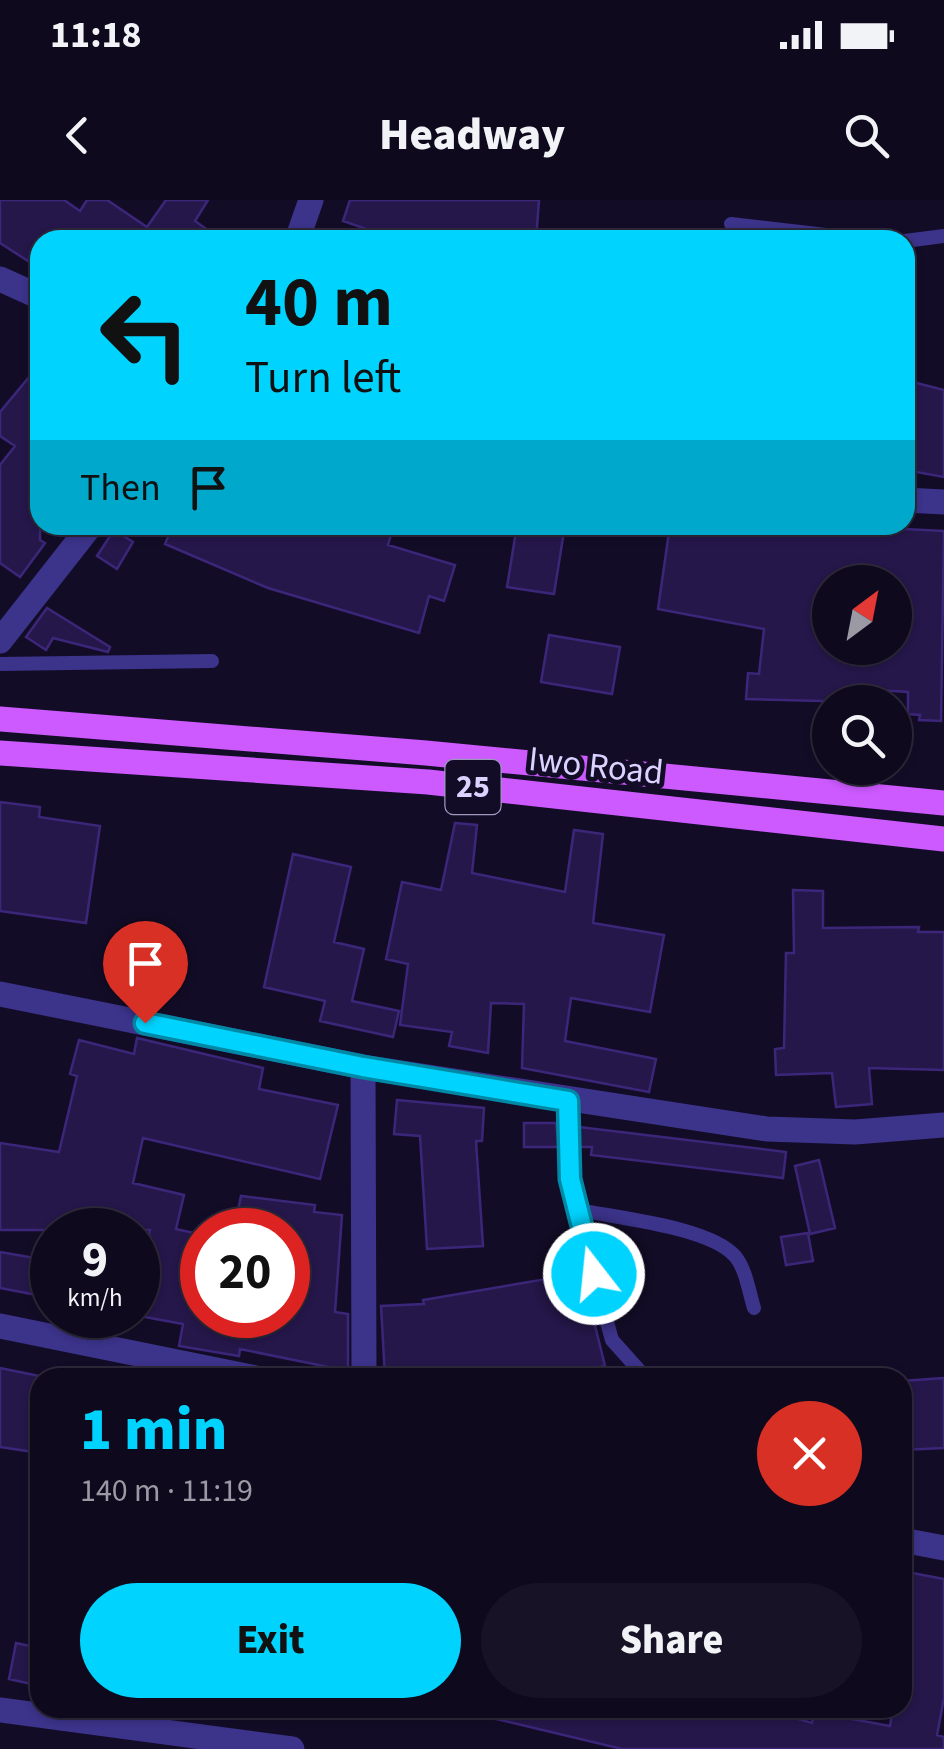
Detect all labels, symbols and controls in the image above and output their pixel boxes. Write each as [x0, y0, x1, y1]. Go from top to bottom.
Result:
text: 11:18 [50, 8, 142, 62]
text: Headway [379, 103, 565, 167]
icon: back [50, 108, 105, 163]
icon: search [839, 108, 894, 163]
text: 40 m [245, 253, 393, 353]
icon: left [80, 270, 210, 400]
text: Turn left [245, 346, 401, 410]
icon: arrive [181, 460, 236, 515]
text: Then [80, 461, 161, 515]
north arrow [812, 565, 912, 665]
map controls [812, 565, 912, 785]
button: search [812, 685, 912, 785]
street label: Iwo Road [526, 734, 666, 798]
road number: 25 [446, 760, 500, 814]
pin [103, 921, 188, 1024]
icon: arrive [118, 936, 173, 991]
speed limit sign: 20 [180, 1208, 310, 1338]
position arrow [542, 1222, 646, 1326]
text: 9 [82, 1225, 108, 1296]
text: km/h [67, 1280, 123, 1316]
text: 1 min [80, 1388, 227, 1473]
button: close [757, 1401, 862, 1506]
text: 140 m · 11:19 [80, 1468, 253, 1514]
button: Exit [80, 1583, 461, 1698]
button: Share [481, 1583, 862, 1698]

